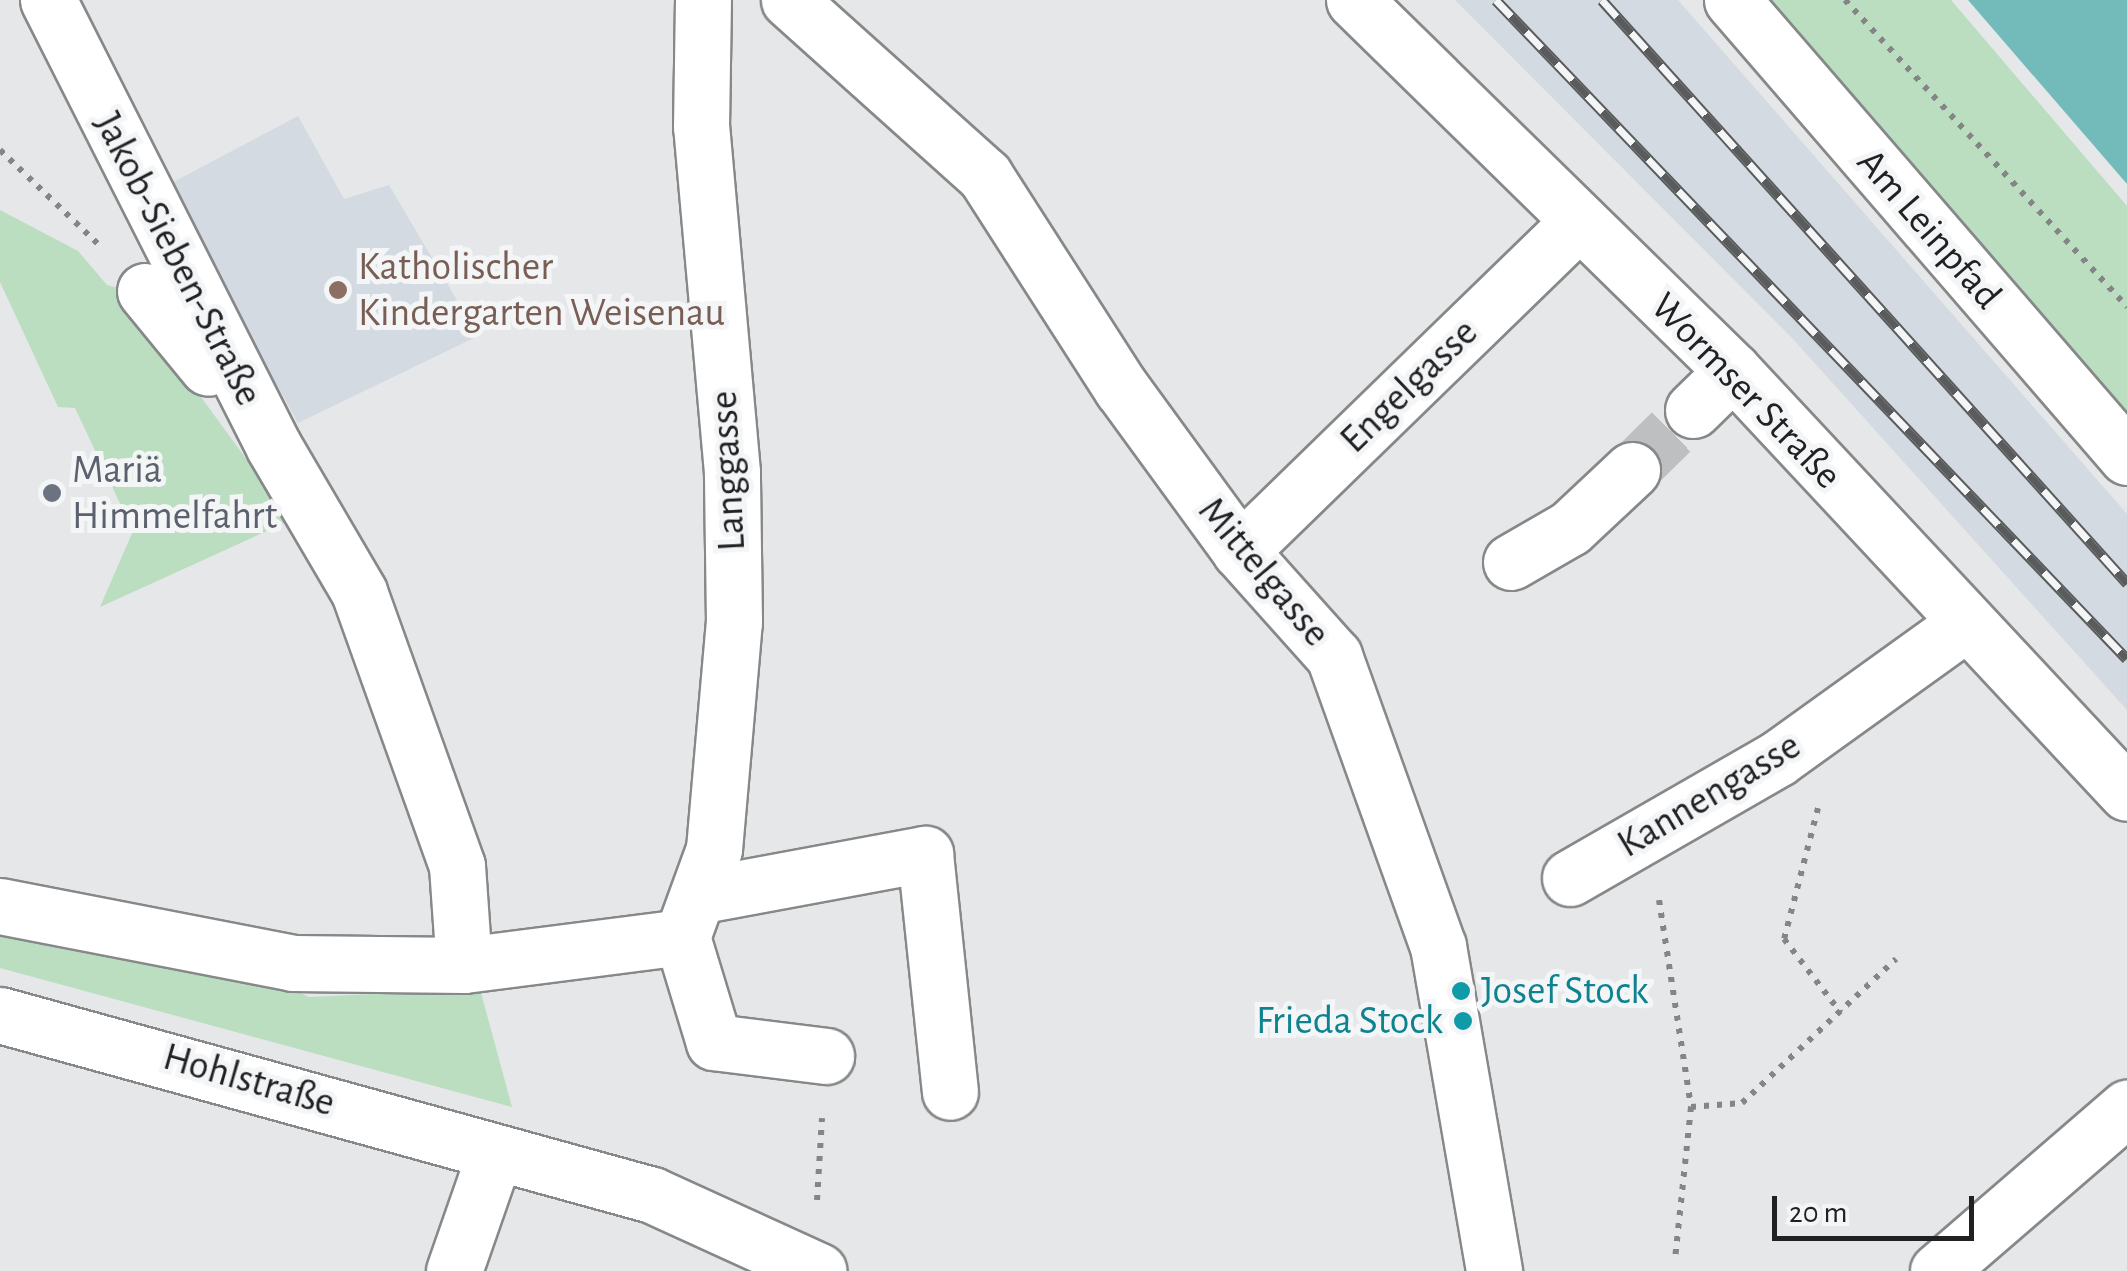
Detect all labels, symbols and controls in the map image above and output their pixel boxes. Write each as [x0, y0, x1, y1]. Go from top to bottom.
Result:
street label: Jakob-Sieben-Straße [83, 105, 273, 413]
street label: Am Leinpfad [1846, 139, 2012, 319]
place label: Katholischer Kindergarten Weisenau [358, 243, 725, 337]
marker: Katholischer Kindergarten Weisenau [327, 279, 349, 301]
street label: Wormser Straße [1640, 283, 1852, 499]
street label: Engelgasse [1330, 309, 1488, 463]
street label: Langgasse [700, 390, 756, 552]
place label: Mariä Himmelfahrt [72, 446, 277, 540]
marker: Mariä Himmelfahrt [41, 482, 63, 504]
street label: Mittelgasse [1188, 488, 1340, 656]
street label: Kannengasse [1609, 722, 1809, 868]
place label: Josef Stock [1481, 967, 1649, 1015]
marker: Josef Stock [1450, 980, 1472, 1002]
place label: Frieda Stock [1256, 997, 1443, 1045]
marker: Frieda Stock [1452, 1010, 1474, 1032]
street label: Hohlstraße [158, 1033, 340, 1127]
scale bar [1777, 1176, 1980, 1238]
text: 20 m [1789, 1198, 1847, 1228]

